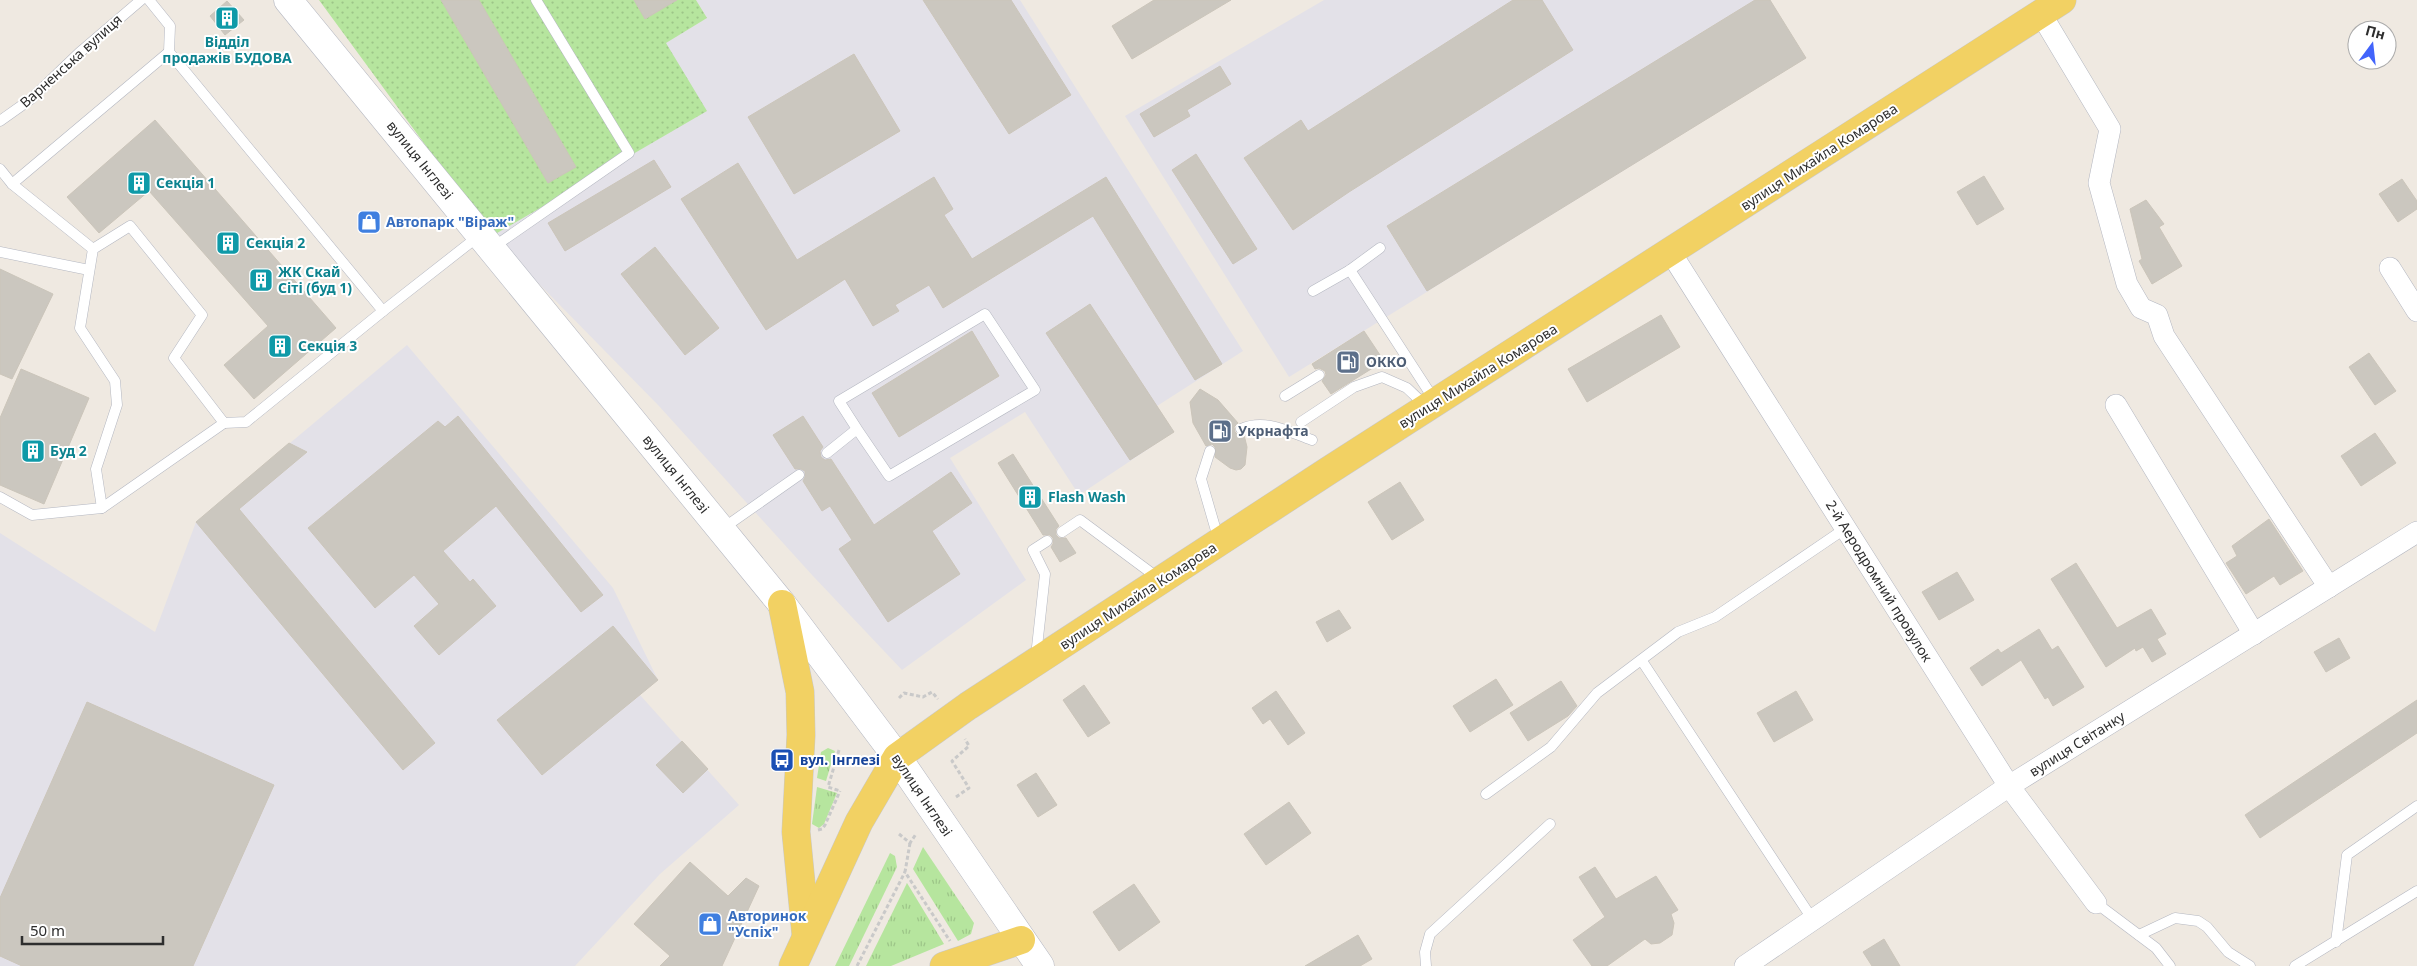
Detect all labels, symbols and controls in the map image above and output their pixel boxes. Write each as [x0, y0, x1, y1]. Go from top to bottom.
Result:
building icon: Відділ продажів БУДОВА [214, 5, 240, 31]
street label: Варненська вулиця [16, 10, 126, 112]
north arrow [2347, 20, 2397, 70]
text: Пн [2363, 20, 2388, 44]
place label: Відділ продажів БУДОВА [162, 32, 292, 67]
street label: вулиця Михайла Комарова [1737, 99, 1901, 215]
street label: вулиця Інглезі [383, 116, 458, 203]
building icon: Секція 1 [126, 170, 152, 196]
place label: Секція 1 [156, 173, 215, 192]
shop icon: Автопарк "Віраж" [356, 209, 382, 235]
place label: Автопарк "Віраж" [386, 212, 514, 231]
building icon: Секція 2 [215, 230, 241, 256]
place label: Секція 2 [246, 233, 305, 252]
place label: ЖК Скай Сіті (буд 1) [278, 262, 352, 297]
building icon: ЖК Скай Сіті (буд 1) [248, 267, 274, 293]
street label: вулиця Михайла Комарова [1395, 319, 1561, 432]
building icon: Секція 3 [267, 333, 293, 359]
place label: Секція 3 [298, 336, 357, 355]
fuel station icon: ОККО [1335, 349, 1361, 375]
place label: ОККО [1366, 352, 1407, 371]
fuel station icon: Укрнафта [1207, 418, 1233, 444]
place label: Укрнафта [1238, 421, 1309, 440]
street label: вулиця Інглезі [639, 430, 714, 517]
building icon: Буд 2 [20, 438, 46, 464]
place label: Буд 2 [50, 441, 87, 460]
building icon: Flash Wash [1017, 484, 1043, 510]
place label: Flash Wash [1048, 487, 1126, 506]
street label: 2-й Аеродромний провулок [1822, 496, 1937, 666]
street label: вулиця Михайла Комарова [1056, 538, 1220, 654]
street label: вулиця Світанку [2025, 706, 2129, 781]
bus stop icon: вул. Інглезі [769, 747, 795, 773]
place label: вул. Інглезі [800, 750, 880, 769]
street label: вулиця Інглезі [888, 750, 957, 840]
place label: Авторинок "Успіх" [728, 906, 807, 941]
shop icon: Авторинок "Успіх" [697, 911, 723, 937]
scale bar [22, 914, 164, 946]
text: 50 m [30, 920, 65, 940]

